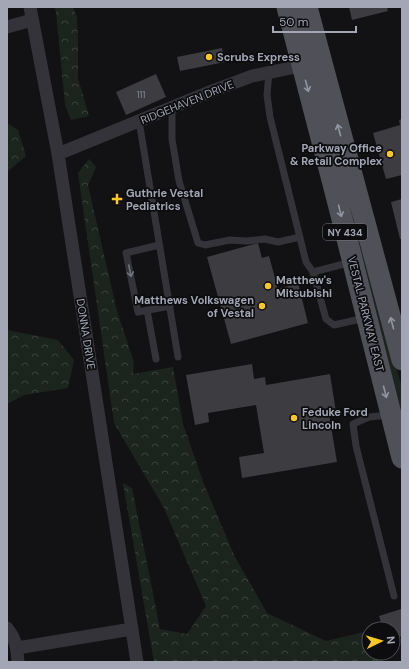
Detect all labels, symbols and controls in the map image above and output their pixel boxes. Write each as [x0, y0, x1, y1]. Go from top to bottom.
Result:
scale bar [273, 8, 356, 34]
text: 50 m [279, 14, 308, 30]
place label: Scrubs Express [217, 50, 300, 64]
marker: Scrubs Express [204, 52, 214, 62]
street label: RIDGEHAVEN DRIVE [138, 77, 236, 127]
one-way arrow [303, 79, 311, 92]
house number: 111 [137, 89, 145, 101]
one-way arrow [335, 123, 343, 136]
place label: Parkway Office & Retail Complex [290, 141, 383, 168]
marker: Parkway Office & Retail Complex [385, 149, 395, 159]
place label: Guthrie Vestal Pediatrics [126, 186, 203, 213]
marker: Guthrie Vestal Pediatrics [111, 193, 123, 205]
one-way arrow [337, 204, 344, 217]
road number: NY 434 [323, 224, 367, 240]
street label: VESTAL PARKWAY EAST [345, 255, 387, 373]
one-way arrow [126, 265, 134, 278]
place label: Matthew's Mitsubishi [276, 273, 332, 300]
marker: Matthew's Mitsubishi [263, 281, 273, 291]
place label: Matthews Volkswagen of Vestal [134, 293, 254, 320]
street label: DONNA DRIVE [73, 297, 99, 371]
marker: Matthews Volkswagen of Vestal [257, 301, 267, 311]
one-way arrow [388, 316, 395, 329]
one-way arrow [382, 385, 390, 398]
place label: Feduke Ford Lincoln [302, 405, 368, 432]
marker: Feduke Ford Lincoln [289, 413, 299, 423]
north arrow [361, 621, 401, 661]
text: N [384, 636, 398, 645]

